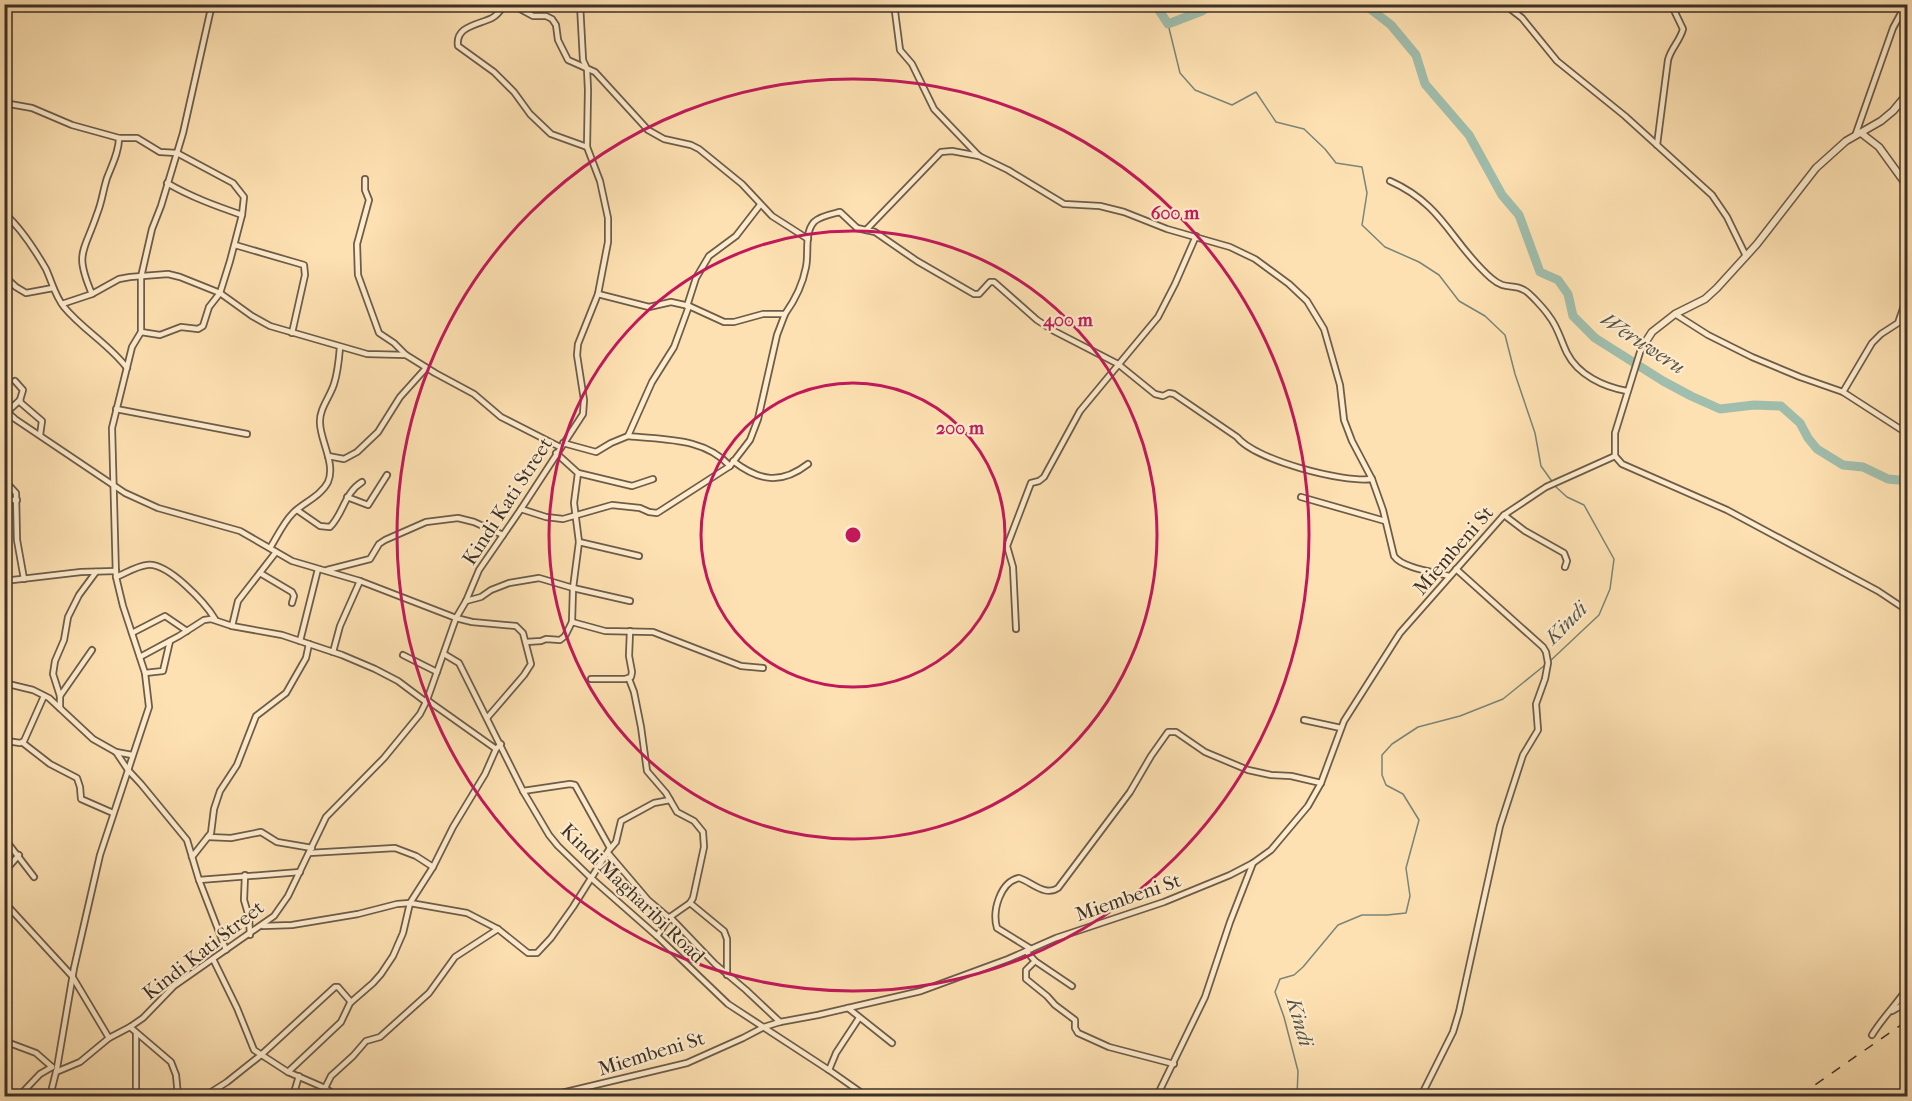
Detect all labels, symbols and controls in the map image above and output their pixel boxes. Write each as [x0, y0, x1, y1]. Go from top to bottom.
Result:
text: 600 m [1151, 203, 1200, 224]
water label: Weruweru [1597, 307, 1689, 379]
text: 400 m [1042, 310, 1094, 331]
text: 200 m [936, 418, 985, 439]
street label: Kindi Kati Street [458, 433, 557, 569]
street label: Miembeni St [1409, 501, 1498, 599]
centre of rings [843, 525, 863, 545]
water label: Kindi [1539, 595, 1594, 650]
street label: Kindi Magharibi Road [556, 819, 710, 969]
street label: Miembeni St [1072, 869, 1184, 926]
street label: Kindi Kati Street [138, 896, 268, 1005]
water label: Kindi [1281, 993, 1319, 1051]
street label: Miembeni St [595, 1026, 707, 1081]

